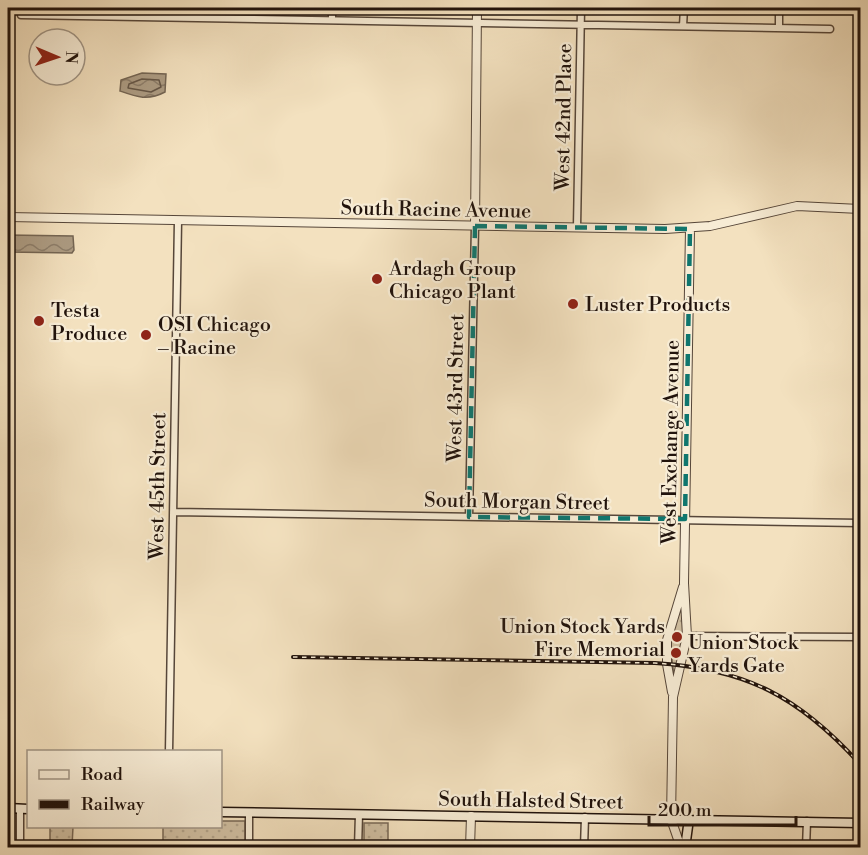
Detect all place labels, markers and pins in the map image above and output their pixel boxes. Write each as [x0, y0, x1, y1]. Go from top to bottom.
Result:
place label: Ardagh Group Chicago Plant [388, 257, 516, 305]
marker: Ardagh Group Chicago Plant [370, 272, 384, 286]
place label: Luster Products [585, 293, 730, 318]
marker: Luster Products [566, 297, 580, 311]
place label: Testa Produce [51, 299, 127, 347]
place label: OSI Chicago – Racine [158, 313, 271, 361]
marker: Testa Produce [32, 314, 46, 328]
marker: OSI Chicago – Racine [139, 328, 153, 342]
place label: Union Stock Yards Fire Memorial [500, 615, 665, 663]
marker: Union Stock Yards Fire Memorial [670, 630, 684, 644]
place label: Union Stock Yards Gate [687, 631, 800, 679]
marker: Union Stock Yards Gate [669, 646, 683, 660]

